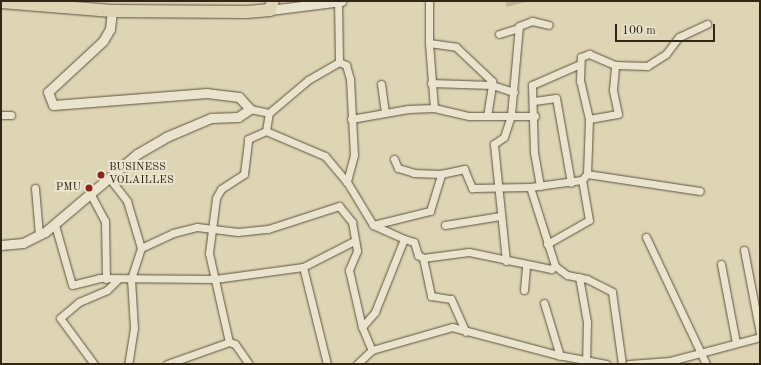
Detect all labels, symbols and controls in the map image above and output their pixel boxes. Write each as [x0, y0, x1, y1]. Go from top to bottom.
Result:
scale bar [617, 16, 717, 42]
text: 100 m [622, 25, 656, 37]
place label: BUSINESS VOLAILLES [109, 162, 174, 188]
marker: BUSINESS VOLAILLES [96, 170, 106, 180]
place label: PMU [56, 181, 81, 195]
marker: PMU [84, 183, 94, 193]

